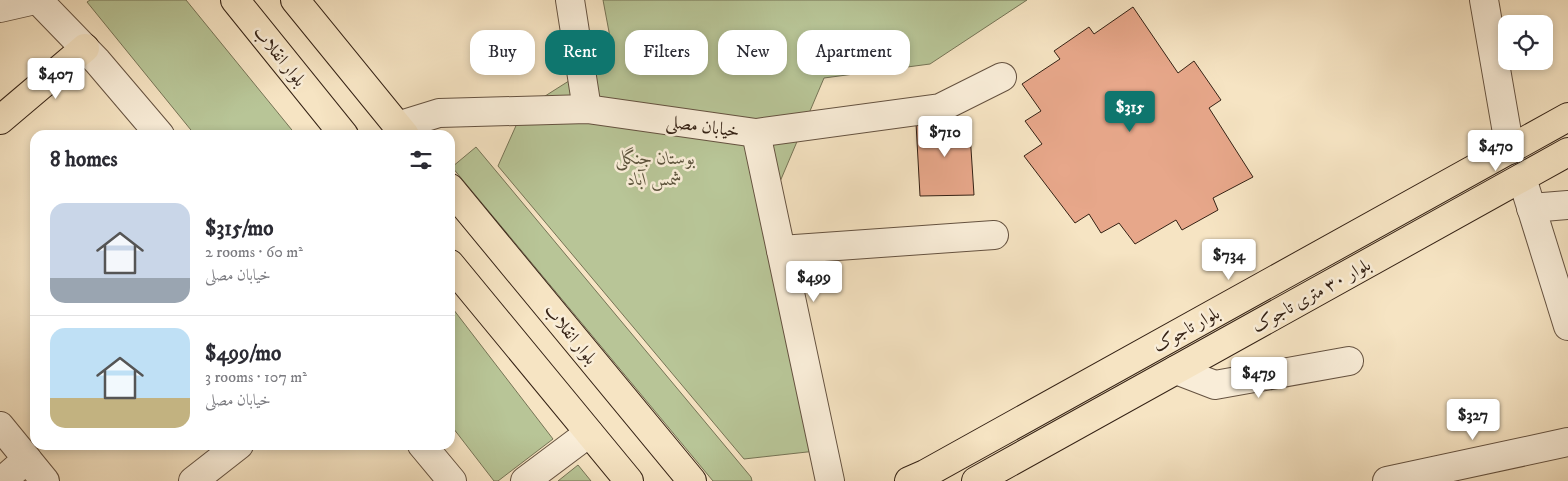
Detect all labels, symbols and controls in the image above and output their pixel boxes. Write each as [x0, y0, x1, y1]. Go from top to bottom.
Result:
map controls [1498, 15, 1553, 70]
button: locate [1498, 15, 1553, 70]
street label: بلوار انقلاب [248, 22, 310, 91]
chip: Buy [470, 30, 535, 75]
chip: Rent [545, 30, 615, 75]
chip: Filters [625, 30, 708, 75]
chip: New [718, 30, 787, 75]
chip: Apartment [797, 30, 910, 75]
pin: $407 [26, 58, 86, 100]
text: $407 [39, 64, 73, 84]
pin: $315 [1100, 90, 1160, 133]
text: $315 [1116, 97, 1144, 117]
street label: خیابان مصلی [665, 111, 741, 144]
pin: $710 [915, 116, 975, 158]
text: $710 [929, 122, 961, 142]
pin: $470 [1466, 130, 1526, 172]
text: $470 [1479, 136, 1513, 156]
icon: filters [407, 146, 435, 174]
park label: بوستان جنگلی شمس آباد [615, 146, 696, 191]
text: 8 homes [50, 147, 118, 173]
text: $315/mo [205, 216, 274, 242]
icon: home [90, 223, 150, 283]
pin: $734 [1199, 238, 1259, 281]
text: 2 rooms · 60 m² [205, 242, 303, 262]
text: $734 [1213, 245, 1245, 265]
street label: بلوار ۳۰ متری تاجوک [1248, 254, 1375, 338]
pin: $499 [784, 260, 844, 303]
text: خیابان مصلی [205, 265, 271, 285]
text: $499 [797, 267, 831, 287]
street label: بلوار انقلاب [539, 300, 601, 369]
street label: بلوار تاجوک [1149, 303, 1224, 357]
text: $499/mo [205, 341, 281, 367]
icon: home [90, 348, 150, 408]
pin: $479 [1229, 356, 1289, 399]
text: $479 [1242, 363, 1276, 383]
text: 3 rooms · 107 m² [205, 367, 307, 387]
text: خیابان مصلی [205, 390, 271, 410]
pin: $327 [1443, 398, 1503, 441]
text: $327 [1458, 405, 1488, 425]

